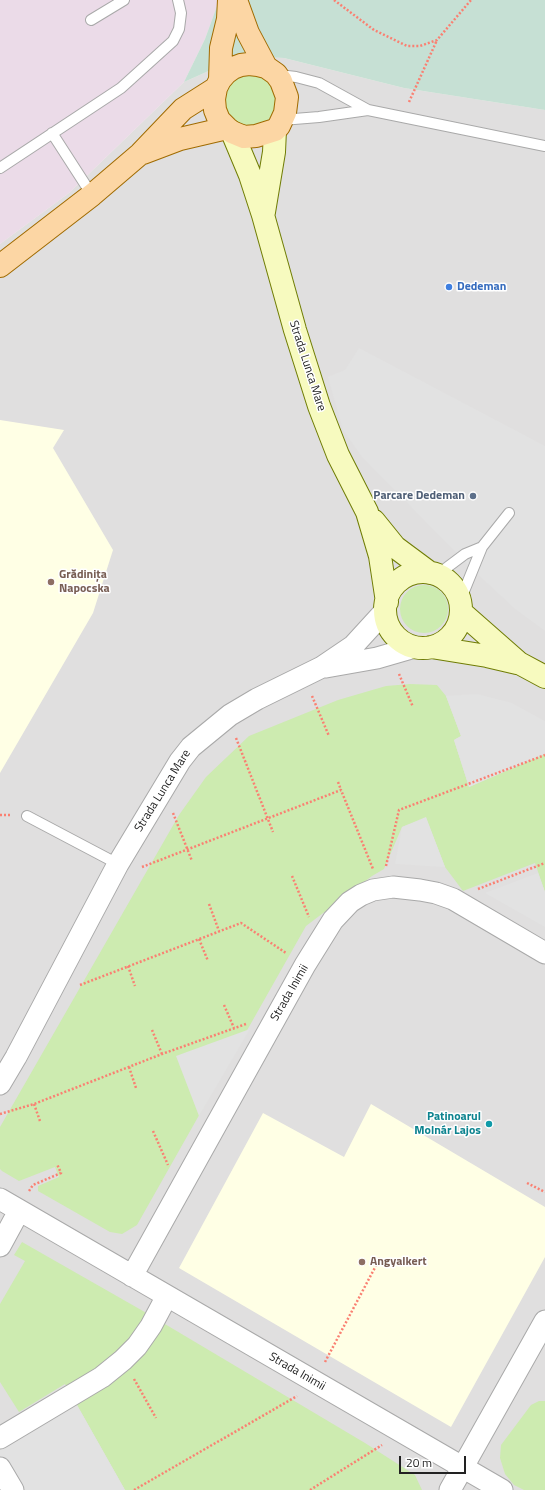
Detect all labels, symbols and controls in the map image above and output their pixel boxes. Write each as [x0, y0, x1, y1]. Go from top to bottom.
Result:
place label: Dedeman [457, 280, 506, 294]
marker: Dedeman [444, 282, 454, 292]
street label: Strada Lunca Mare [286, 319, 328, 413]
place label: Parcare Dedeman [373, 489, 465, 503]
marker: Parcare Dedeman [468, 491, 478, 501]
place label: Grădiniţa Napocska [59, 568, 110, 596]
marker: Grădiniţa Napocska [46, 577, 56, 587]
street label: Strada Lunca Mare [132, 747, 194, 835]
street label: Strada Inimii [268, 962, 312, 1024]
place label: Patinoarul Molnár Lajos [414, 1110, 481, 1138]
marker: Patinoarul Molnár Lajos [484, 1119, 494, 1129]
place label: Angyalkert [370, 1255, 427, 1269]
marker: Angyalkert [357, 1257, 367, 1267]
street label: Strada Inimii [266, 1350, 328, 1394]
scale bar [401, 1448, 468, 1474]
text: 20 m [406, 1453, 432, 1472]

